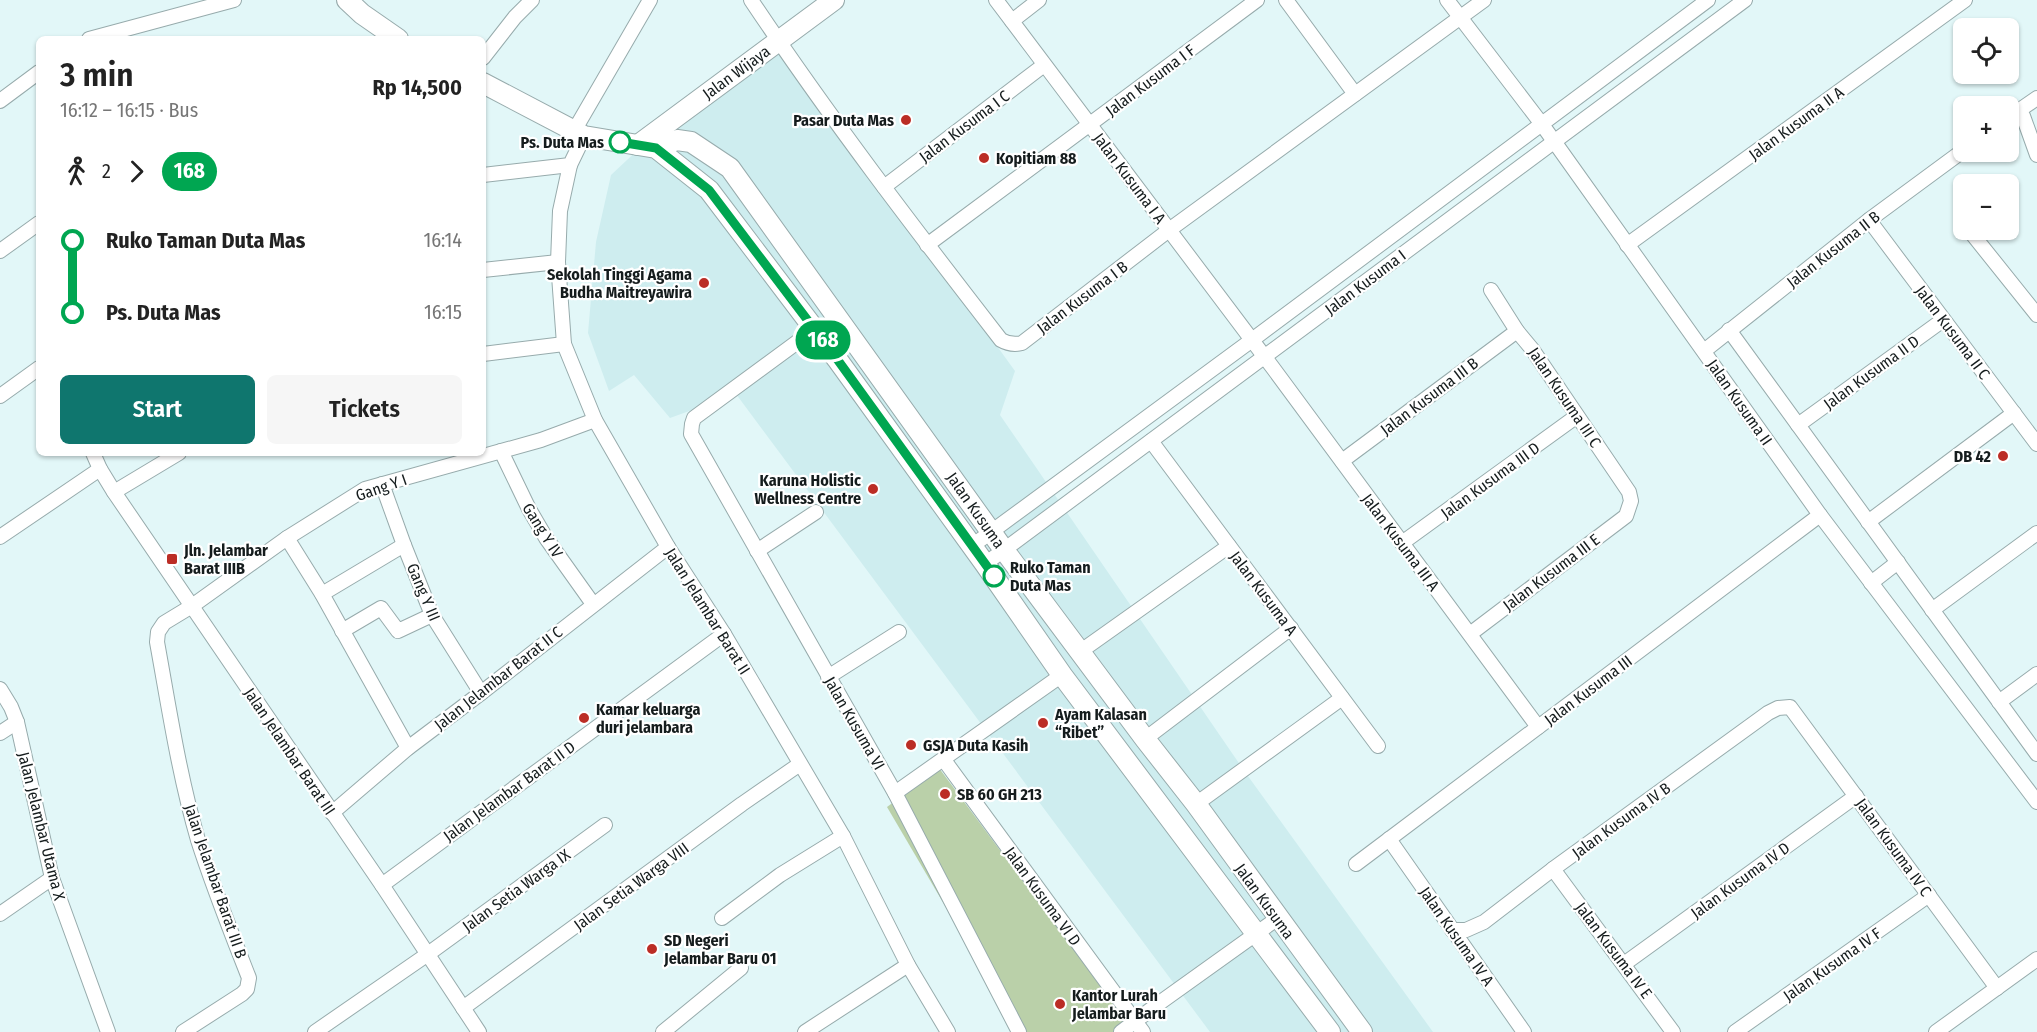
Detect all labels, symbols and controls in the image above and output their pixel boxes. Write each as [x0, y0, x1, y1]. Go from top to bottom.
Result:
map controls [1953, 18, 2019, 240]
button: locate [1953, 18, 2019, 84]
street label: Jalan Kusuma I F [1102, 41, 1199, 120]
street label: Jalan Wijaya [699, 42, 774, 103]
text: 3 min [60, 55, 134, 95]
text: Rp 14,500 [372, 74, 462, 101]
street label: Jalan Kusuma II A [1745, 82, 1848, 164]
street label: Jalan Kusuma I C [915, 86, 1013, 167]
button: + [1953, 96, 2019, 162]
text: 16:12 – 16:15 · Bus [60, 98, 198, 122]
place label: Pasar Duta Mas [793, 111, 894, 130]
marker: Pasar Duta Mas [899, 113, 913, 127]
street label: Jalan Kusuma I A [1089, 129, 1170, 228]
marker: Ps. Duta Mas [609, 131, 631, 153]
place label: Ps. Duta Mas [521, 133, 604, 152]
place label: Kopitiam 88 [996, 149, 1077, 168]
marker: Kopitiam 88 [977, 151, 991, 165]
icon: walk [60, 155, 93, 188]
icon: forward [120, 155, 153, 188]
text: 168 [174, 158, 205, 184]
text: 2 [102, 159, 111, 183]
button: − [1953, 174, 2019, 240]
street label: Jalan Kusuma II B [1783, 207, 1884, 292]
text: Ruko Taman Duta Mas [106, 227, 305, 254]
text: 16:14 [423, 228, 462, 252]
street label: Jalan Kusuma I [1321, 246, 1409, 319]
street label: Jalan Kusuma I B [1033, 257, 1132, 338]
place label: Sekolah Tinggi Agama Budha Maitreyawira [547, 265, 692, 302]
marker: Sekolah Tinggi Agama Budha Maitreyawira [697, 276, 711, 290]
street label: Jalan Kusuma II C [1911, 282, 1994, 383]
text: Ps. Duta Mas [106, 299, 221, 326]
text: 16:15 [424, 300, 462, 324]
line badge: 168 [788, 320, 858, 360]
text: 168 [808, 327, 838, 353]
street label: Jalan Kusuma II D [1820, 331, 1923, 413]
street label: Jalan Kusuma III C [1524, 344, 1605, 451]
street label: Jalan Kusuma III B [1377, 353, 1482, 439]
street label: Jalan Kusuma II [1703, 356, 1776, 449]
button: Start [60, 375, 255, 444]
button: Tickets [267, 375, 462, 444]
street label: Jalan Kusuma III D [1437, 438, 1543, 523]
place label: DB 42 [1954, 447, 1992, 466]
marker: DB 42 [1996, 449, 2010, 463]
street label: Jalan Kusuma [942, 469, 1009, 552]
street label: Gang Y I [353, 470, 409, 505]
place label: Karuna Holistic Wellness Centre [755, 471, 861, 508]
marker: Karuna Holistic Wellness Centre [866, 482, 880, 496]
street label: Jalan Kusuma III A [1358, 490, 1444, 595]
street label: Gang Y IV [518, 499, 567, 562]
street label: Jalan Kusuma III E [1499, 530, 1603, 615]
place label: Jln. Jelambar Barat IIIB [183, 541, 268, 578]
street label: Jalan Jelambar Barat II [661, 545, 754, 678]
street label: Jalan Kusuma A [1226, 547, 1302, 640]
marker: Jln. Jelambar Barat IIIB [165, 552, 179, 566]
place label: Ruko Taman Duta Mas [1010, 558, 1091, 595]
street label: Gang Y III [403, 560, 444, 624]
marker: Ruko Taman Duta Mas [983, 565, 1005, 587]
street label: Jalan Jelambar Barat II C [431, 623, 566, 734]
street label: Jalan Kusuma III [1541, 651, 1636, 729]
street label: Jalan Kusuma VI [820, 673, 889, 773]
street label: Jalan Jelambar Barat III [240, 684, 339, 819]
place label: Kamar keluarga duri jelambara [596, 700, 700, 737]
place label: Ayam Kalasan “Ribet” [1054, 705, 1147, 742]
marker: Kamar keluarga duri jelambara [577, 711, 591, 725]
marker: Ayam Kalasan “Ribet” [1036, 716, 1050, 730]
place label: GSJA Duta Kasih [923, 736, 1028, 755]
street label: Jalan Jelambar Barat II D [440, 737, 579, 846]
marker: GSJA Duta Kasih [904, 738, 918, 752]
street label: Jalan Jelambar Utama X [14, 750, 69, 903]
street label: Jalan Kusuma IV B [1568, 778, 1674, 862]
place label: SB 60 GH 213 [957, 785, 1042, 804]
marker: SB 60 GH 213 [938, 787, 952, 801]
street label: Jalan Kusuma IV C [1852, 795, 1935, 900]
street label: Jalan Jelambar Barat III B [180, 802, 251, 961]
street label: Jalan Setia Warga VIII [570, 838, 692, 934]
street label: Jalan Kusuma IV D [1687, 838, 1793, 923]
street label: Jalan Kusuma VI D [1000, 843, 1085, 949]
street label: Jalan Setia Warga IX [459, 845, 574, 936]
street label: Jalan Kusuma [1231, 860, 1298, 943]
street label: Jalan Kusuma IV A [1415, 883, 1498, 990]
street label: Jalan Kusuma IV E [1571, 898, 1656, 1002]
street label: Jalan Kusuma IV F [1780, 924, 1885, 1005]
place label: SD Negeri Jelambar Baru 01 [663, 931, 776, 968]
marker: SD Negeri Jelambar Baru 01 [645, 942, 659, 956]
place label: Kantor Lurah Jelambar Baru [1071, 986, 1166, 1023]
marker: Kantor Lurah Jelambar Baru [1053, 997, 1067, 1011]

